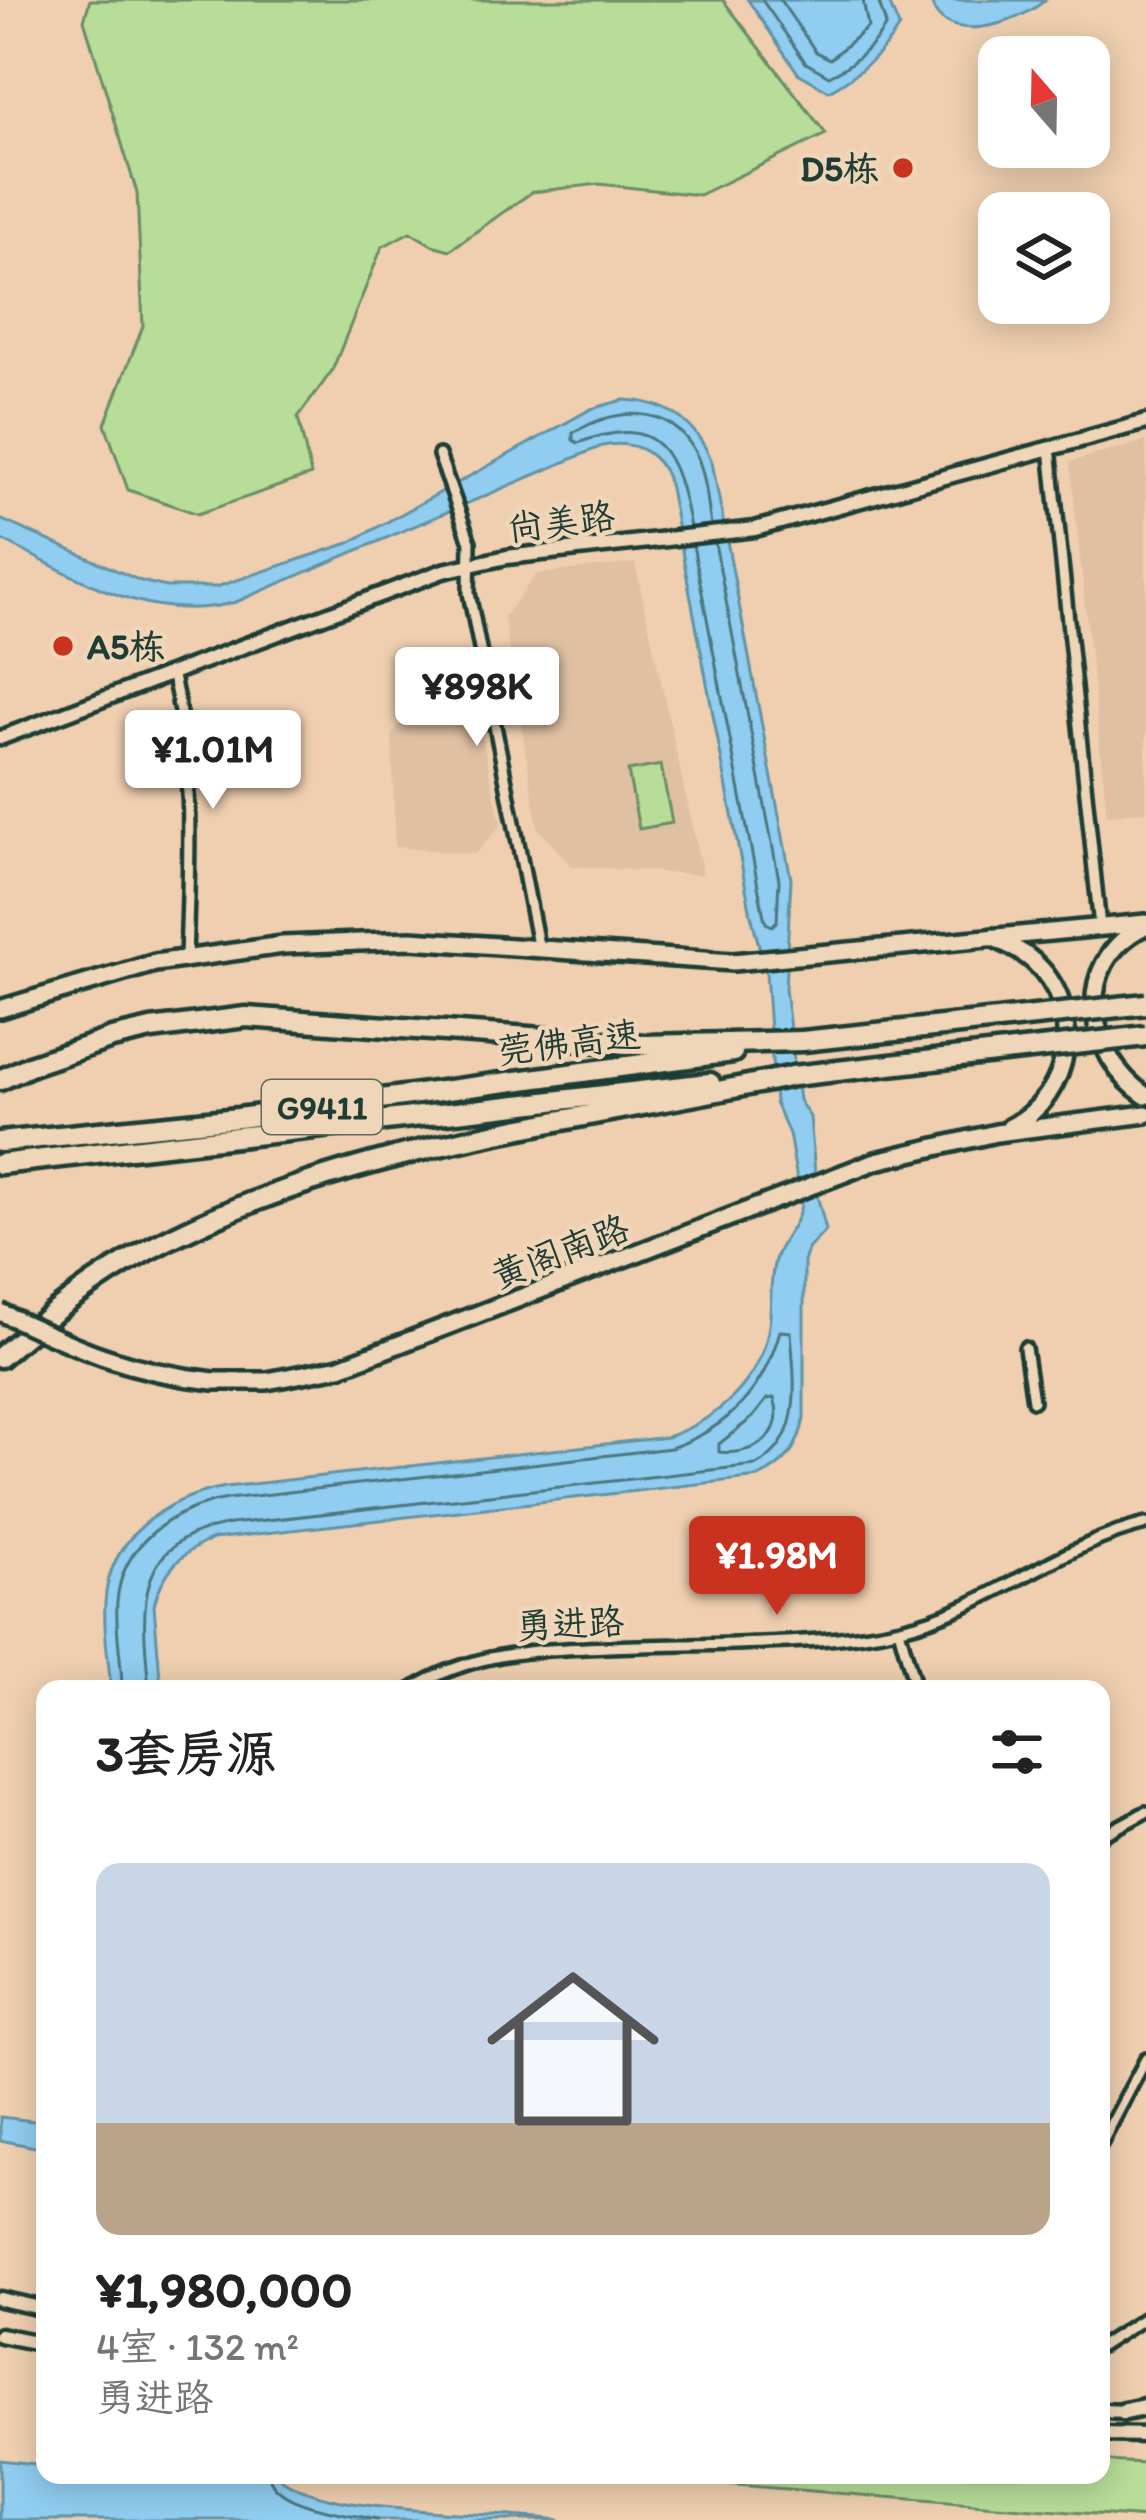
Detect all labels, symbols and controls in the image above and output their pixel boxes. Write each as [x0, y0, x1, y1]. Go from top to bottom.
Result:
north arrow [978, 36, 1110, 168]
map controls [978, 36, 1110, 324]
place label: D5栋 [800, 147, 879, 190]
marker: D5栋 [890, 155, 916, 181]
button: layers [978, 192, 1110, 324]
street label: 尚美路 [505, 494, 617, 549]
place label: A5栋 [87, 625, 165, 668]
marker: A5栋 [50, 633, 76, 659]
pin: ¥898K [393, 647, 561, 749]
text: ¥898K [422, 662, 532, 709]
pin: ¥1.01M [115, 710, 311, 812]
text: ¥1.01M [152, 725, 274, 772]
street label: 莞佛高速 [495, 1012, 643, 1073]
road number: G9411 [262, 1080, 382, 1134]
street label: 黄阁南路 [485, 1206, 635, 1297]
pin: ¥1.98M [679, 1516, 875, 1618]
text: ¥1.98M [716, 1531, 838, 1578]
street label: 勇进路 [515, 1599, 625, 1648]
icon: filters [984, 1719, 1050, 1785]
text: 3套房源 [96, 1723, 277, 1784]
icon: home [465, 1941, 681, 2157]
text: ¥1,980,000 [96, 2259, 353, 2320]
text: 4室 · 132 m² [96, 2323, 299, 2370]
text: 勇进路 [96, 2374, 213, 2421]

